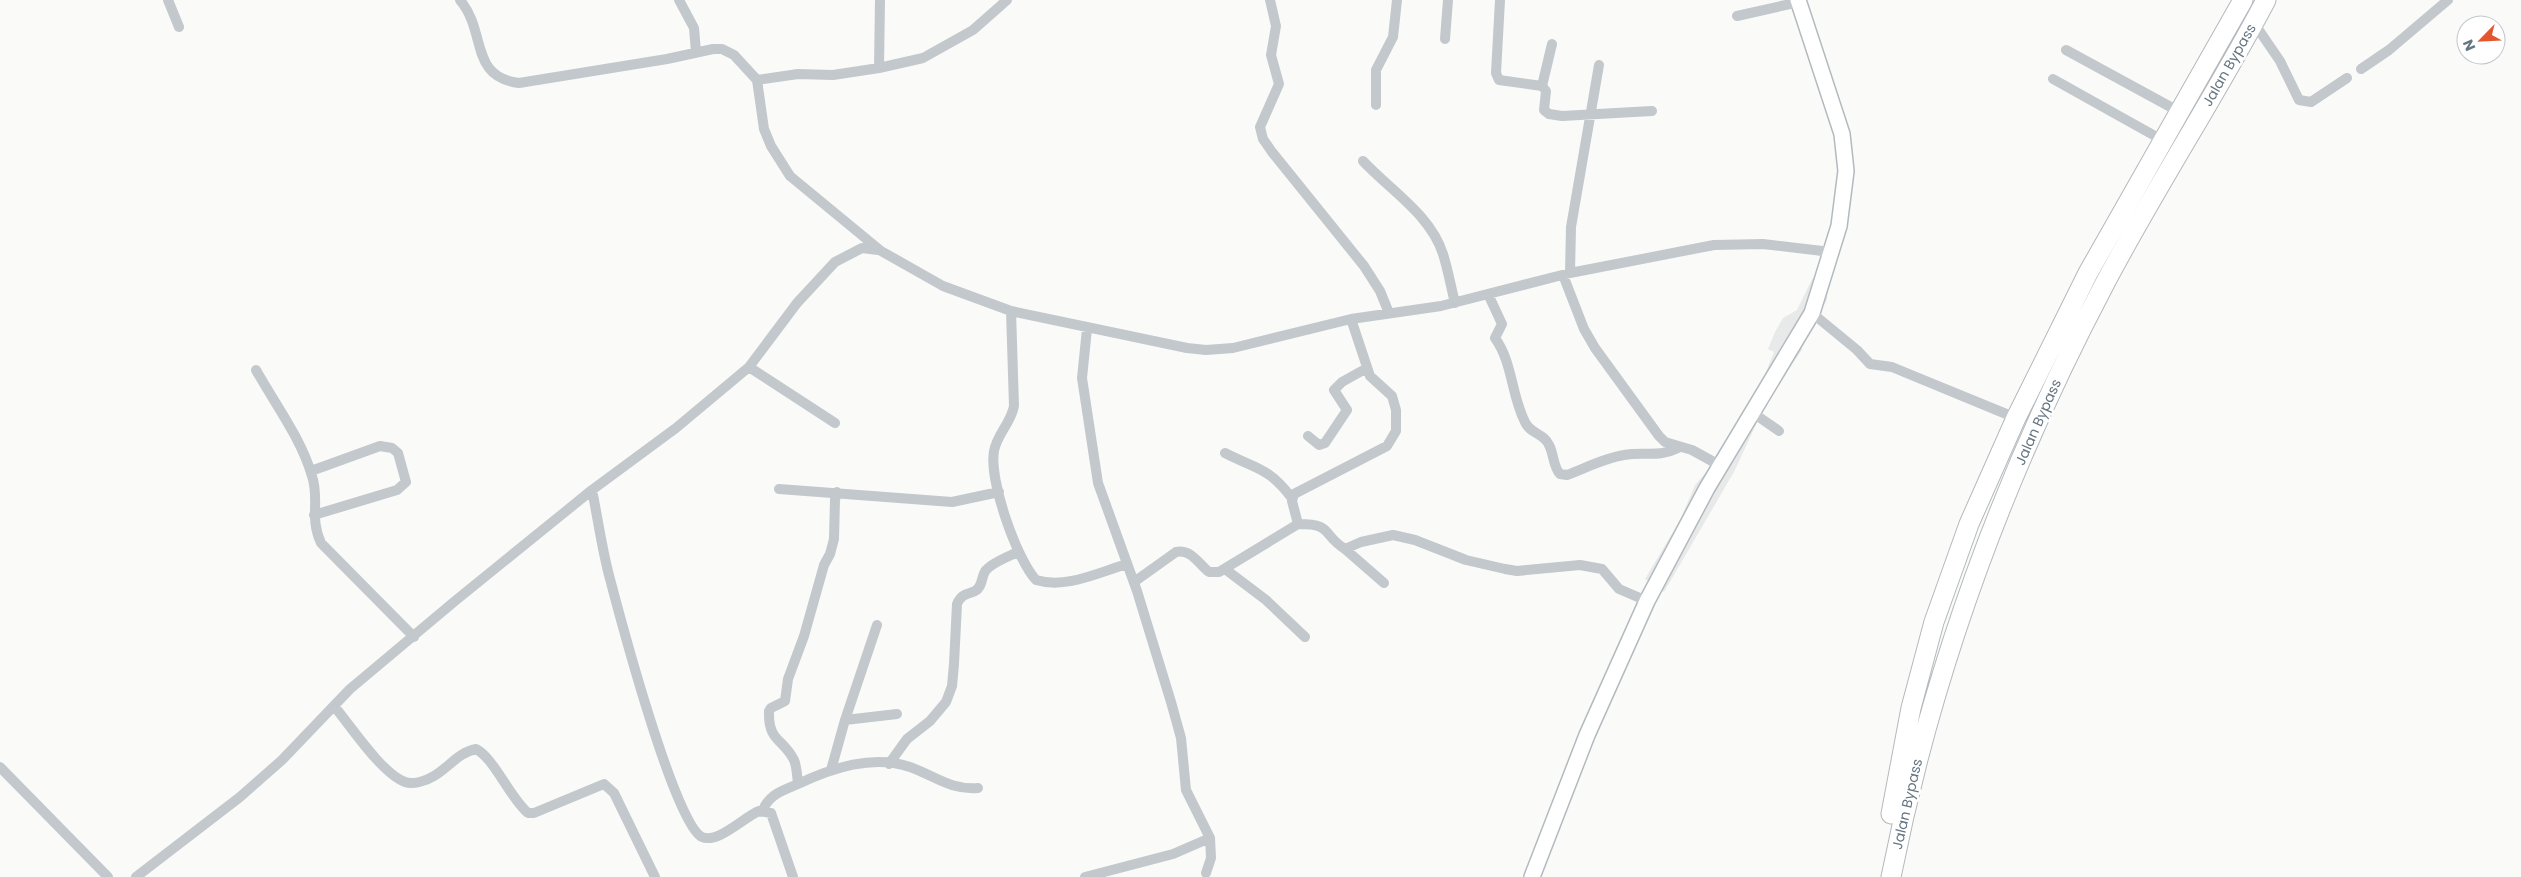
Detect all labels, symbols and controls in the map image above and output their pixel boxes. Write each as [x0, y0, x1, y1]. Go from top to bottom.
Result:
north arrow [2456, 15, 2506, 65]
street label: Jalan Bypass [2197, 20, 2261, 110]
text: N [2458, 36, 2480, 54]
street label: Jalan Bypass [2010, 376, 2066, 468]
street label: Jalan Bypass [1887, 757, 1927, 851]

